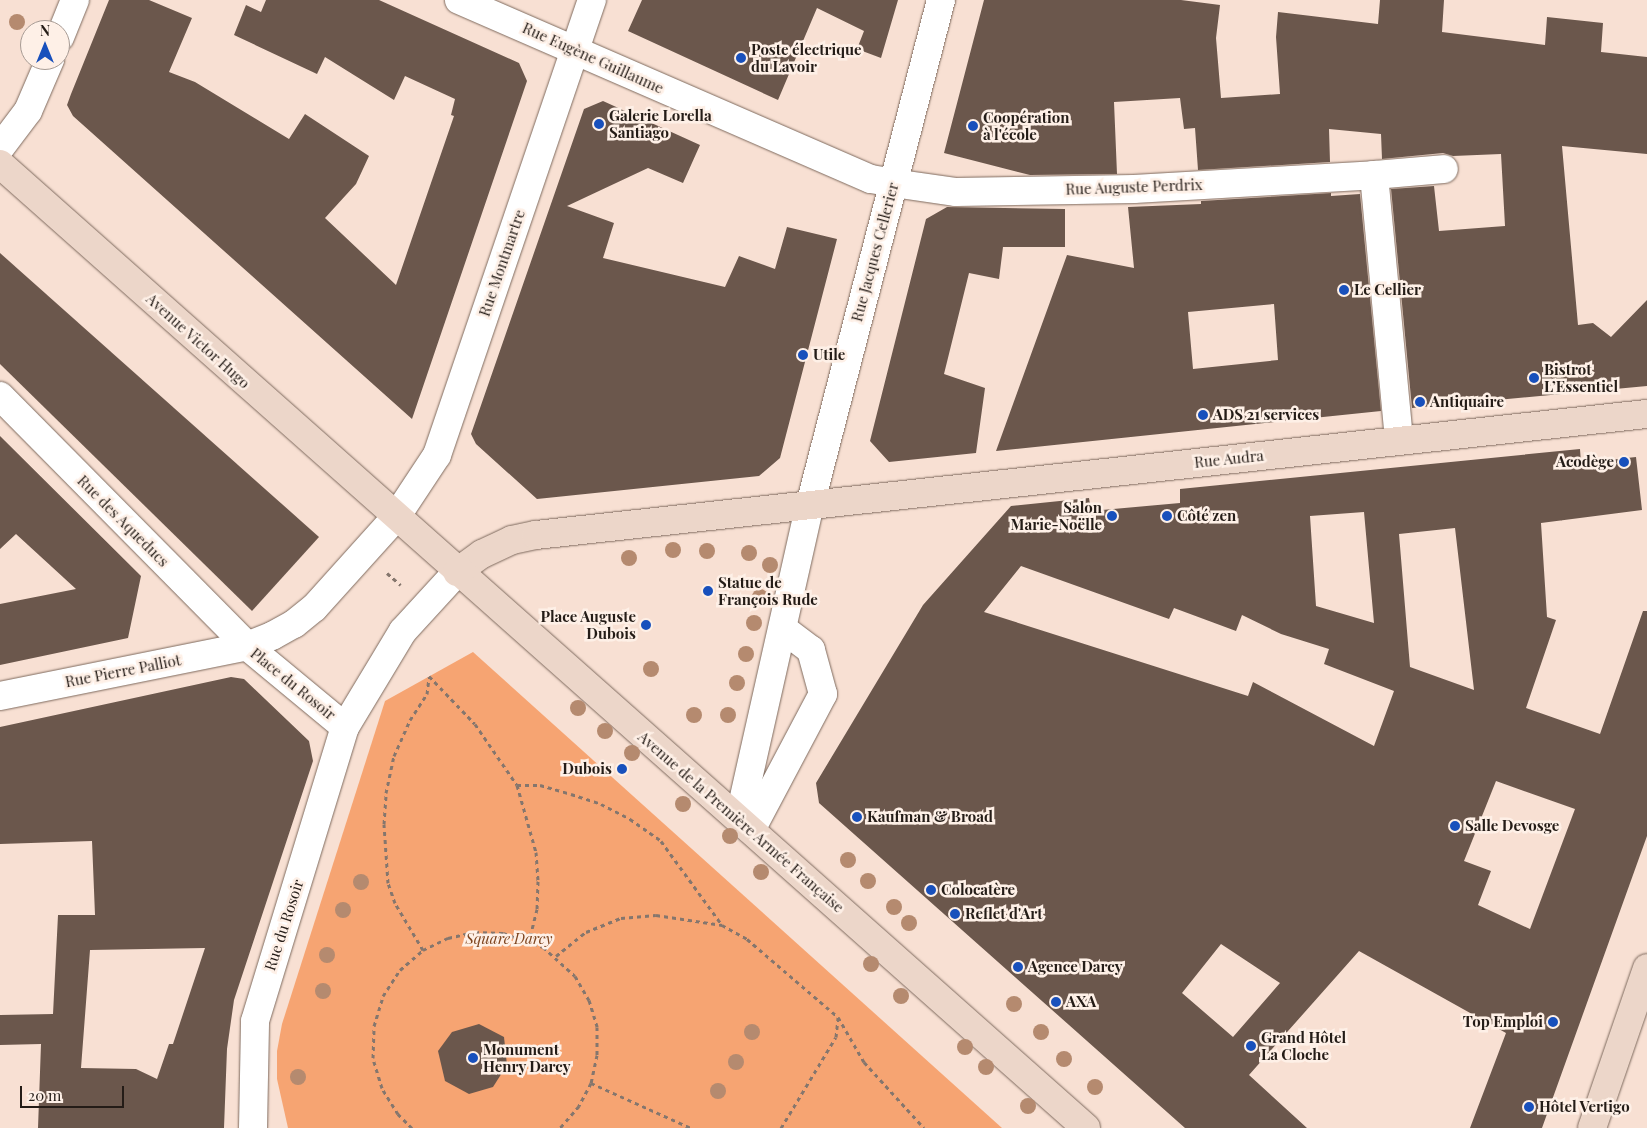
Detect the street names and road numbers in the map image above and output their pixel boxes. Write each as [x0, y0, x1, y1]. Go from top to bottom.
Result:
street label: Rue Eugène Guillaume [520, 19, 666, 97]
street label: Rue Auguste Perdrix [1065, 176, 1203, 198]
street label: Rue Jacques Cellerier [848, 180, 902, 324]
street label: Rue Montmartre [475, 207, 529, 319]
street label: Avenue Victor Hugo [142, 290, 254, 392]
street label: Rue Audra [1193, 446, 1265, 472]
street label: Rue des Aqueducs [73, 471, 173, 571]
street label: Place du Rosoir [247, 644, 339, 724]
street label: Rue Pierre Palliot [64, 651, 182, 691]
street label: Avenue de la Première Armée Française [634, 727, 848, 917]
street label: Rue du Rosoir [261, 877, 307, 973]

